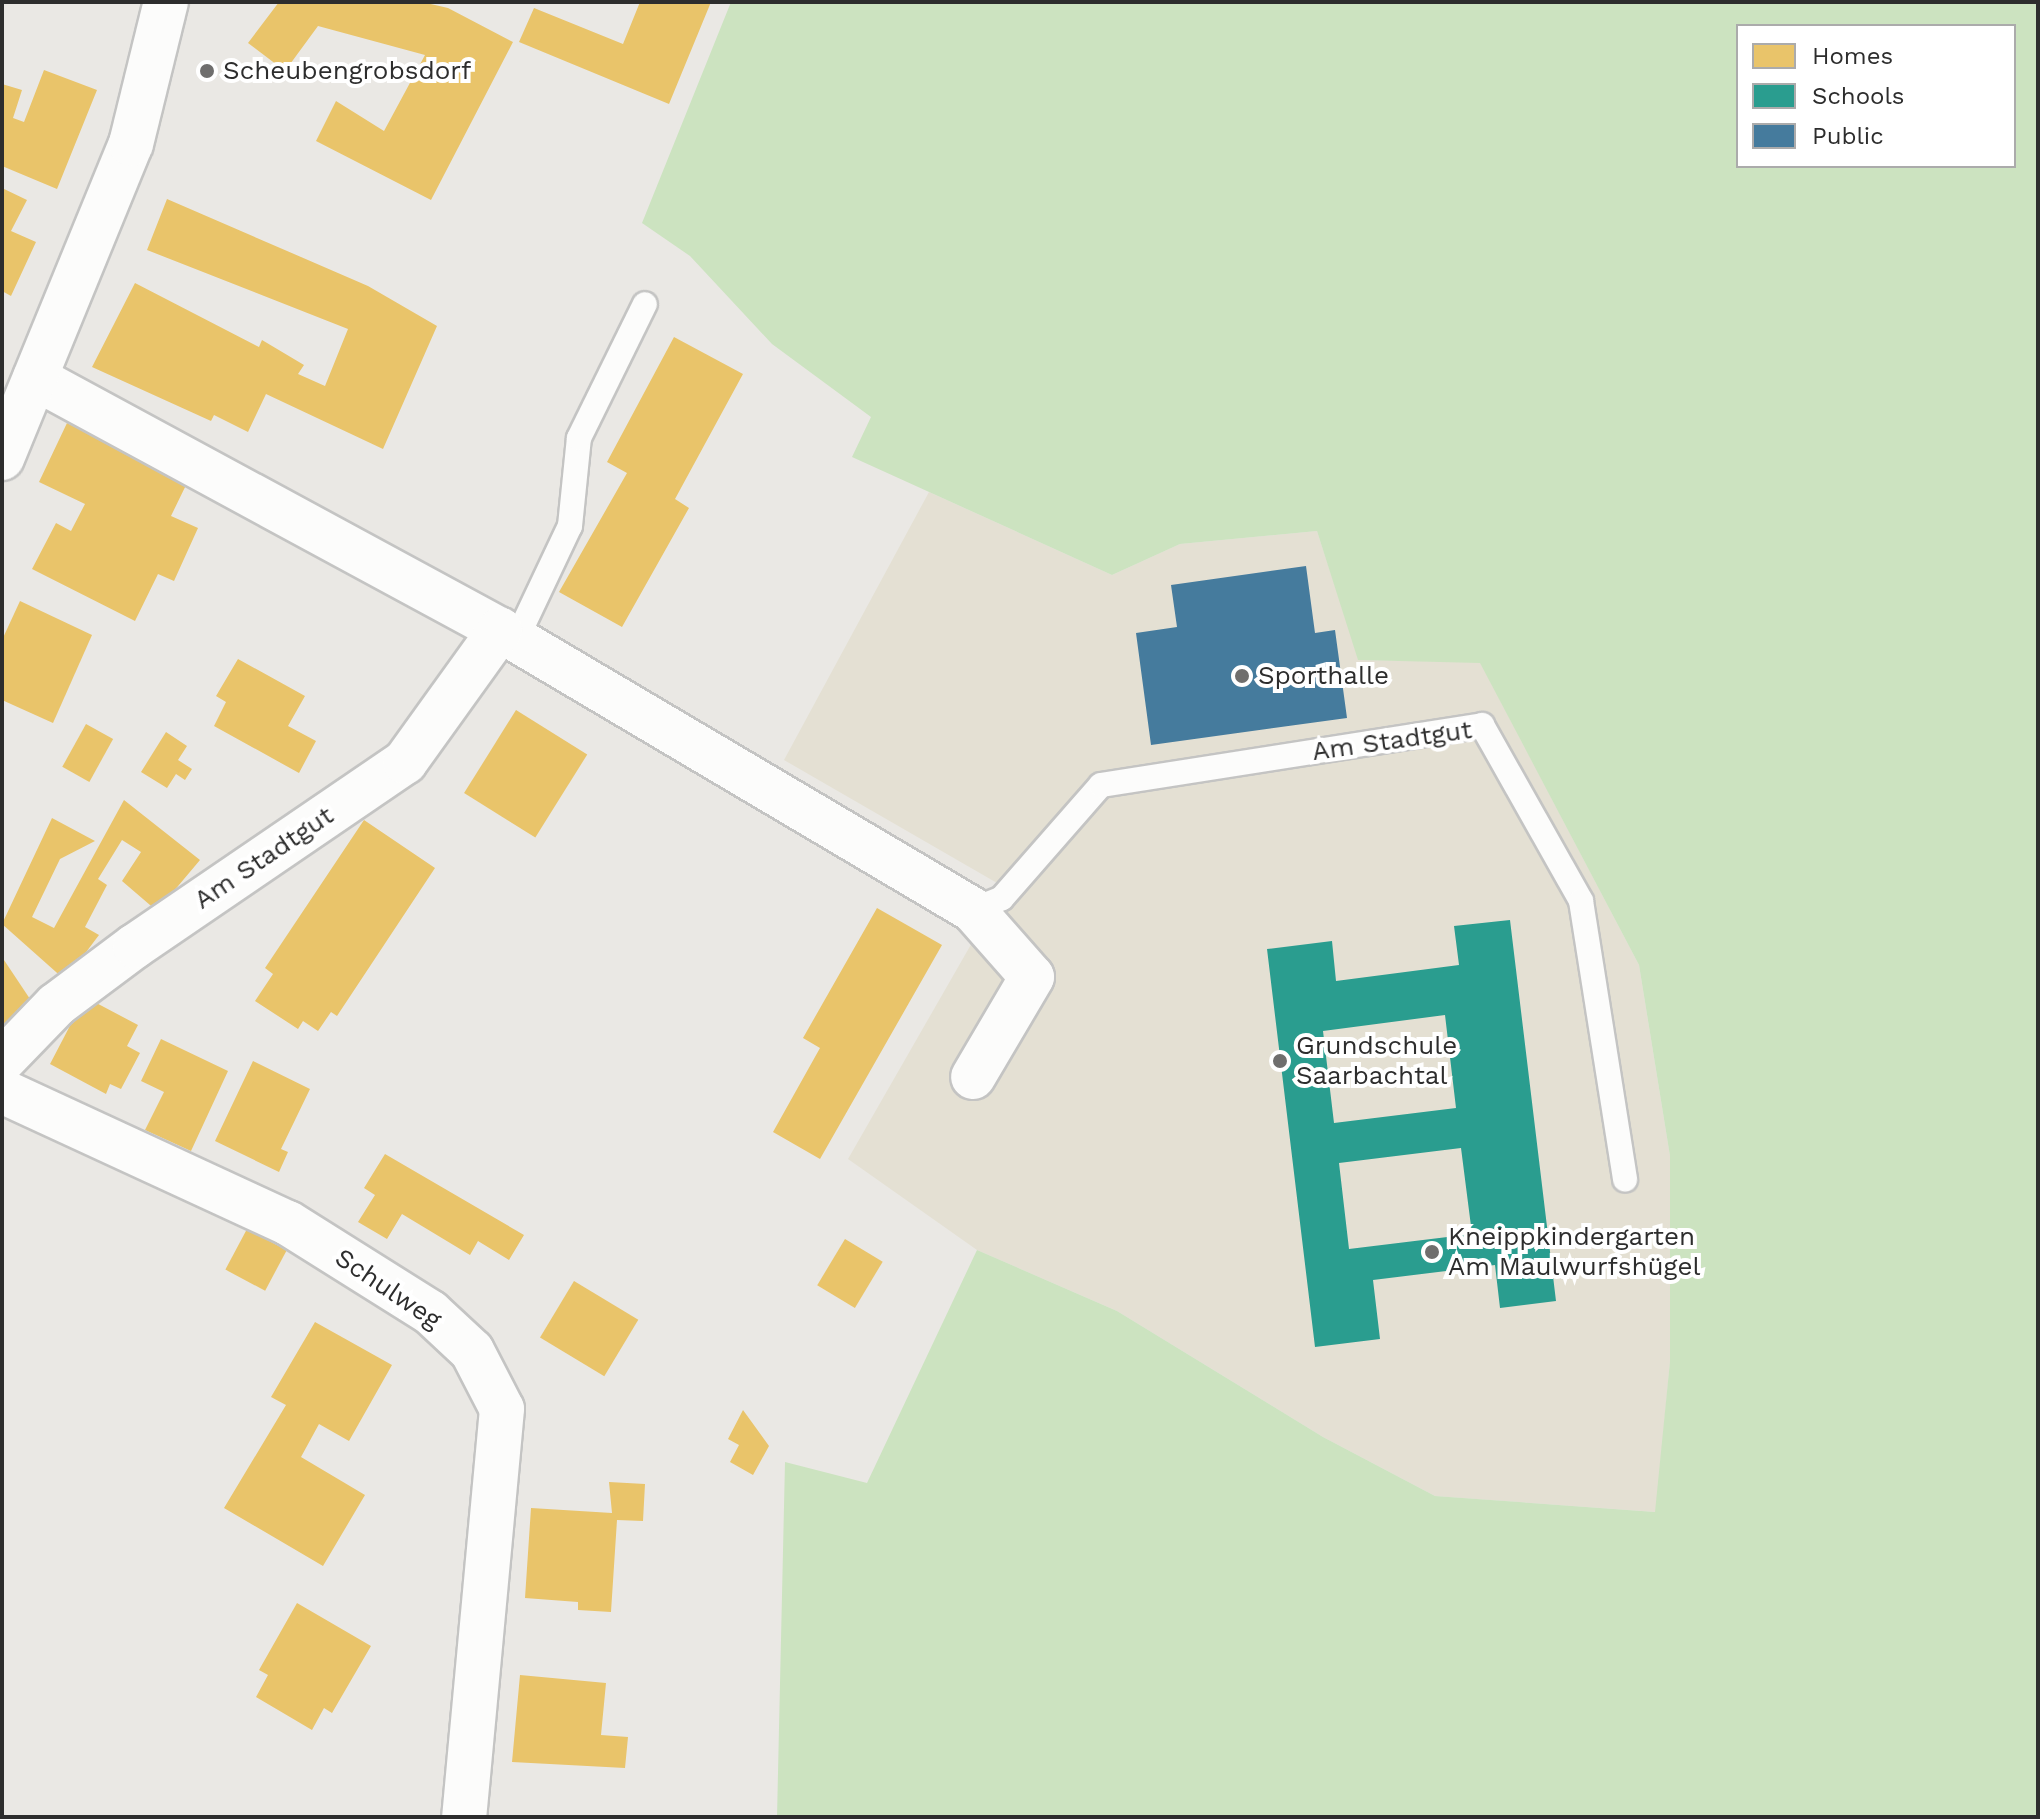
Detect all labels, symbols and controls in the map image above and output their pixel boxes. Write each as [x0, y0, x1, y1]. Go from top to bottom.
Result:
legend [1736, 24, 2016, 168]
text: Homes [1812, 42, 1893, 70]
place label: Scheubengrobsdorf [223, 55, 471, 87]
marker: Scheubengrobsdorf [198, 62, 216, 80]
text: Schools [1812, 82, 1904, 110]
text: Public [1812, 122, 1884, 150]
place label: Sporthalle [1258, 660, 1389, 692]
marker: Sporthalle [1233, 667, 1251, 685]
street label: Am Stadtgut [1310, 714, 1474, 768]
street label: Am Stadtgut [189, 800, 339, 916]
place label: Grundschule Saarbachtal [1296, 1030, 1457, 1092]
marker: Grundschule Saarbachtal [1271, 1052, 1289, 1070]
place label: Kneippkindergarten Am Maulwurfshügel [1448, 1221, 1700, 1282]
street label: Schulweg [329, 1242, 447, 1336]
marker: Kneippkindergarten Am Maulwurfshügel [1423, 1243, 1441, 1261]

